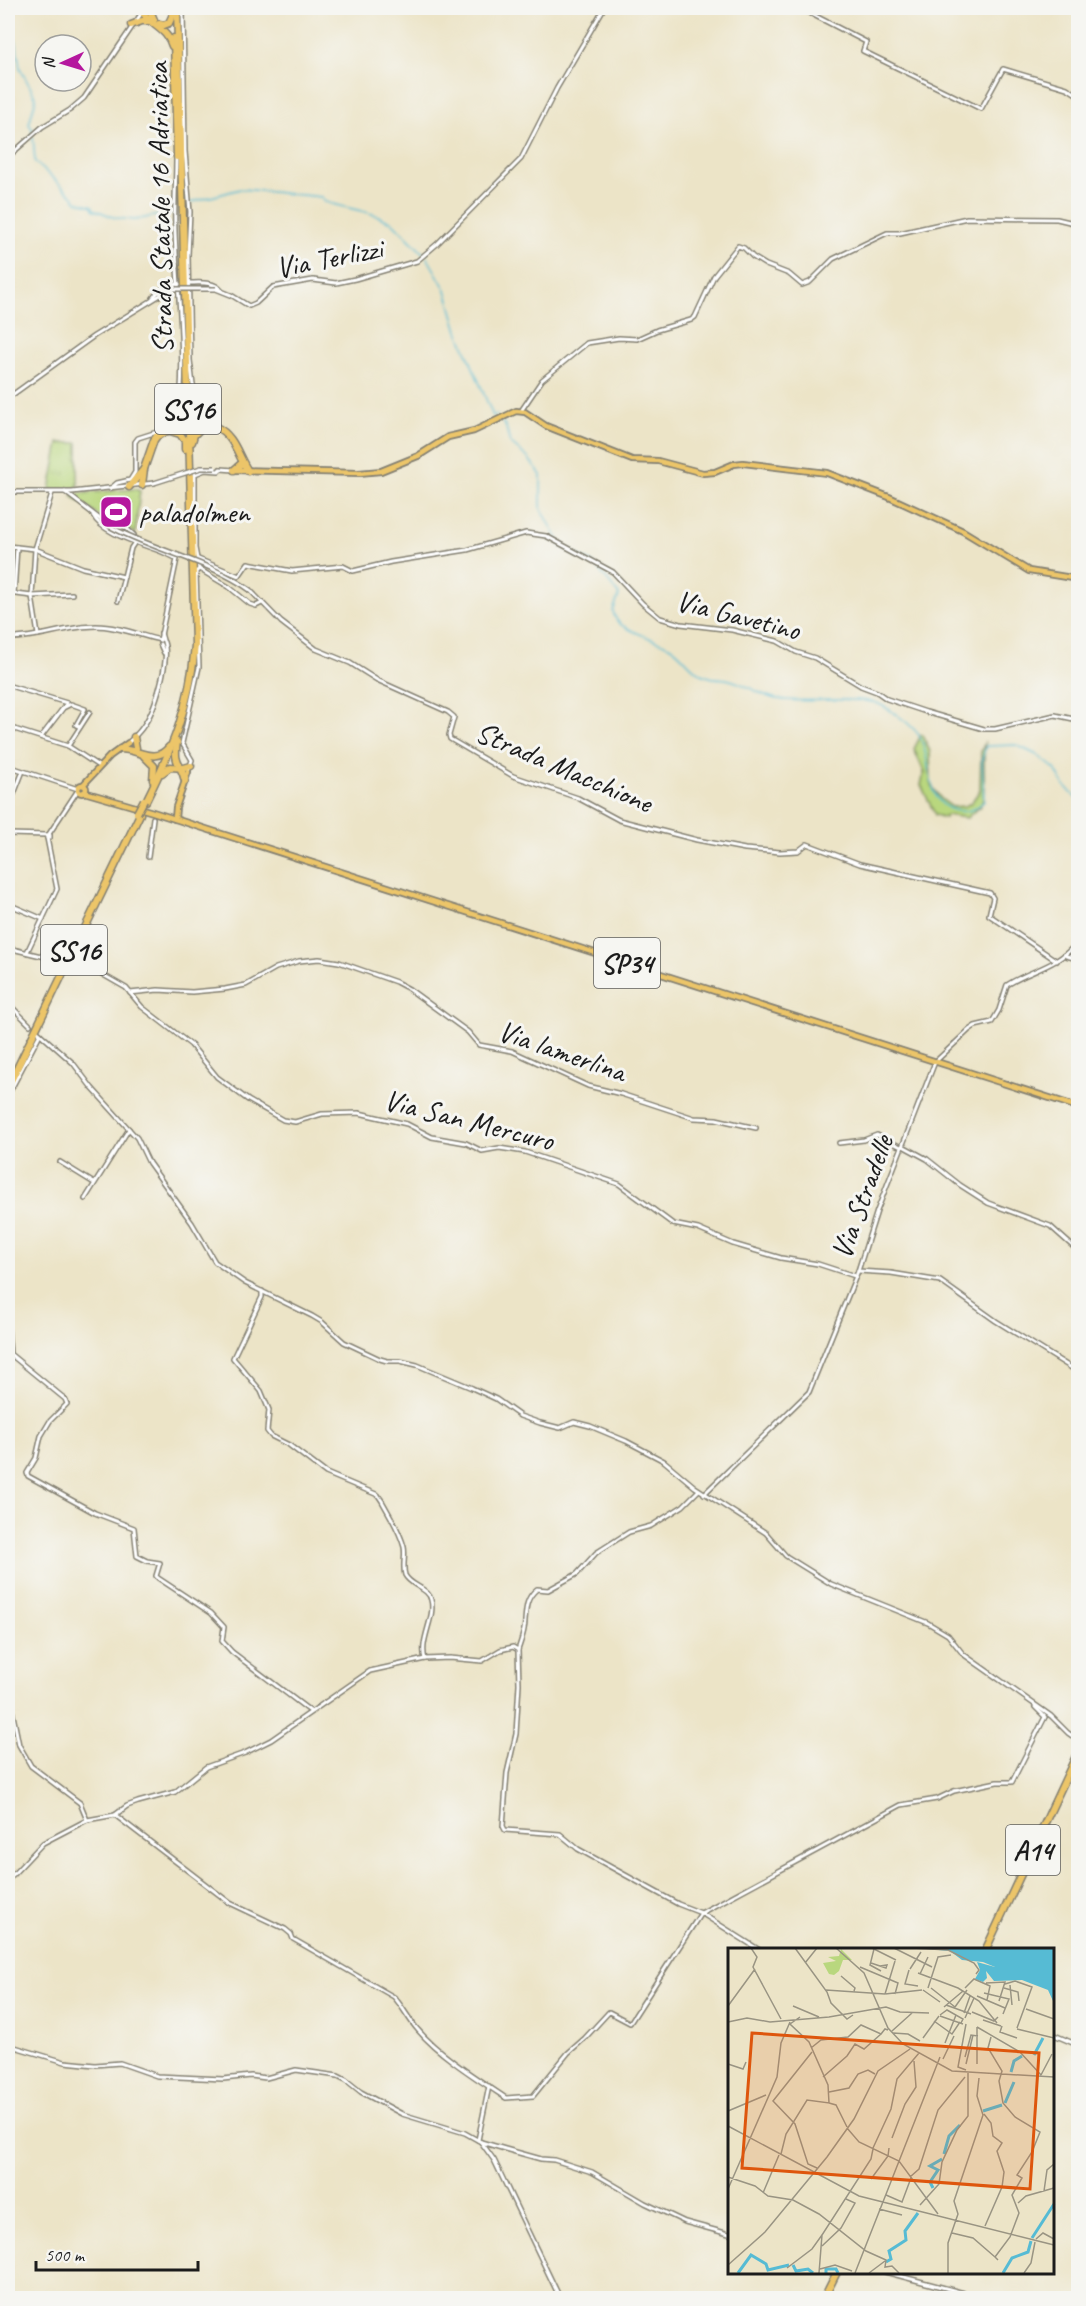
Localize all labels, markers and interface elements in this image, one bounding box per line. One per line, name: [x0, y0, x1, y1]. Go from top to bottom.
north arrow: [33, 33, 93, 93]
text: N: [38, 55, 59, 70]
street label: Strada Statale 16 Adriatica: [138, 60, 182, 354]
street label: Via Terlizzi: [273, 228, 389, 287]
road number: SS16: [155, 384, 221, 434]
place label: paladolmen: [139, 493, 251, 531]
sports icon: paladolmen: [98, 494, 134, 530]
street label: Via Gavetino: [672, 581, 805, 649]
street label: Strada Macchione: [470, 713, 660, 822]
road number: SS16: [41, 925, 107, 975]
road number: SP34: [594, 938, 660, 988]
street label: Via lamerlina: [493, 1011, 633, 1091]
street label: Via San Mercuro: [380, 1081, 559, 1160]
street label: Via Stradelle: [822, 1128, 903, 1264]
road number: A14: [1006, 1825, 1060, 1875]
inset map: [728, 1948, 1053, 2273]
scale bar: [36, 2234, 198, 2272]
text: 500 m: [45, 2244, 86, 2266]

